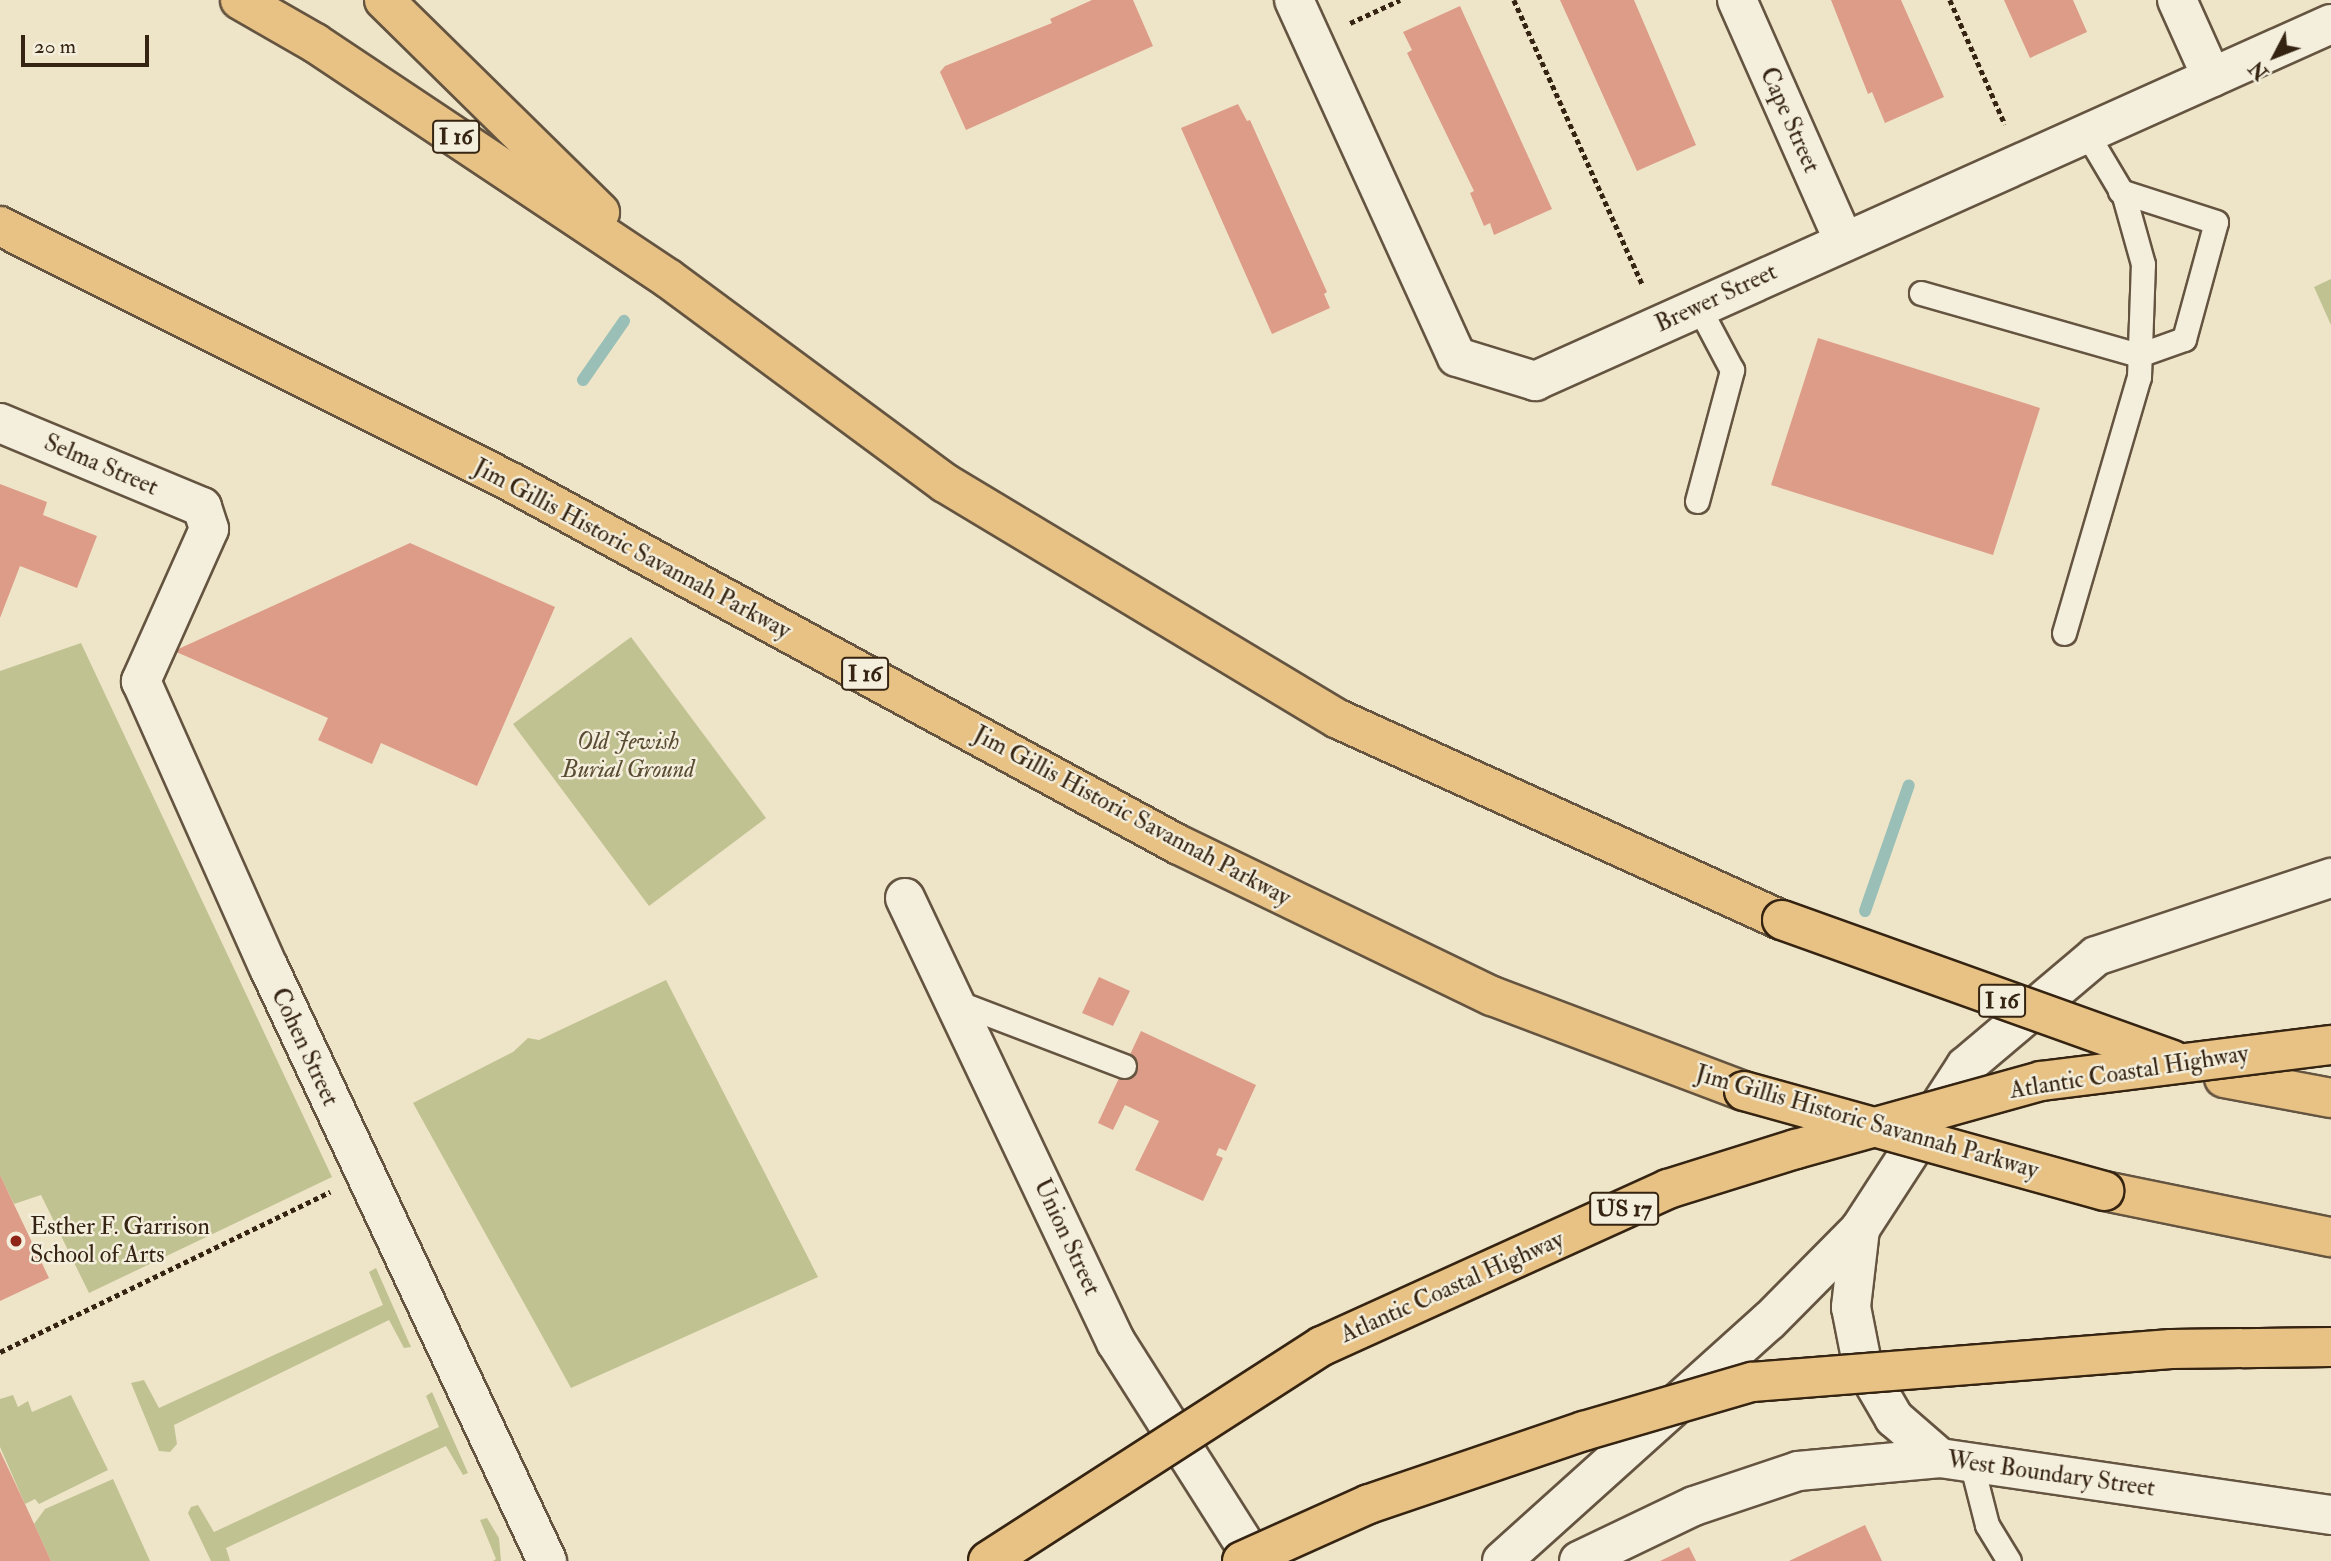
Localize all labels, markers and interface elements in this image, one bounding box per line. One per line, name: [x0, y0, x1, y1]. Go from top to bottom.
scale bar: [24, 21, 152, 65]
north arrow: [2240, 21, 2310, 91]
text: 20 m: [34, 33, 76, 60]
text: N: [2245, 56, 2274, 84]
street label: Cape Street: [1754, 63, 1826, 177]
road number: I 16: [432, 118, 480, 156]
street label: Brewer Street: [1651, 257, 1781, 339]
street label: Selma Street: [40, 428, 162, 502]
street label: Jim Gillis Historic Savannah Parkway: [468, 453, 796, 645]
road number: I 16: [840, 654, 890, 694]
street label: Jim Gillis Historic Savannah Parkway: [968, 720, 1296, 912]
park label: Old Jewish Burial Ground: [562, 728, 694, 784]
road number: I 16: [1978, 982, 2026, 1020]
street label: Cohen Street: [265, 983, 345, 1111]
street label: Atlantic Coastal Highway: [2008, 1039, 2250, 1105]
street label: Jim Gillis Historic Savannah Parkway: [1692, 1059, 2042, 1185]
street label: Union Street: [1028, 1174, 1106, 1300]
road number: US 17: [1589, 1190, 1659, 1228]
place label: Esther F. Garrison School of Arts: [30, 1213, 210, 1269]
street label: Atlantic Coastal Highway: [1336, 1225, 1568, 1349]
marker: Esther F. Garrison School of Arts: [8, 1233, 24, 1249]
street label: West Boundary Street: [1945, 1445, 2157, 1503]

